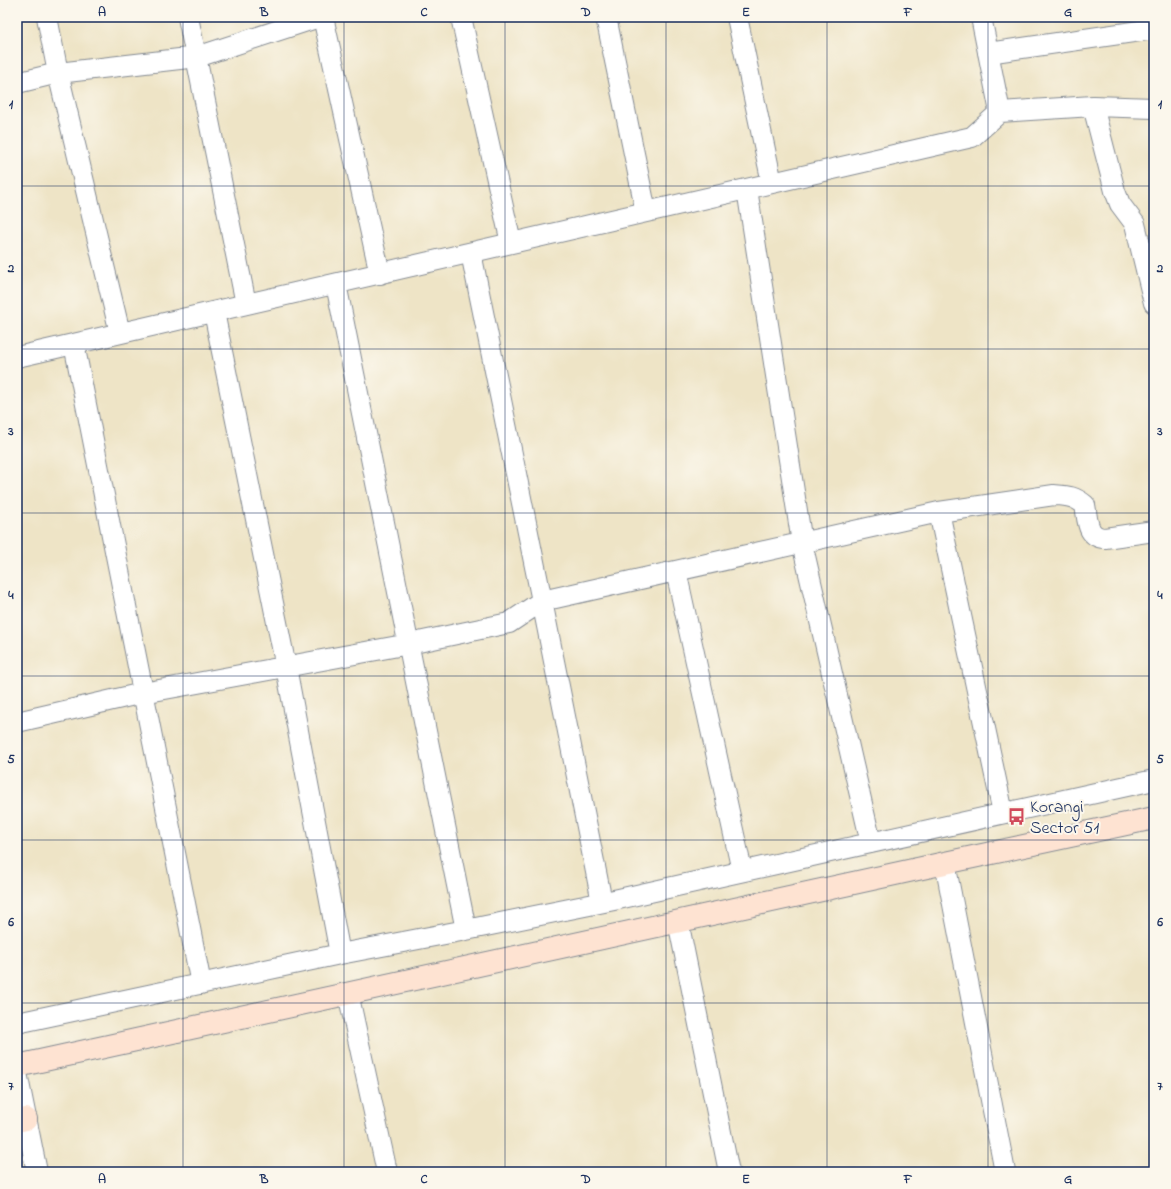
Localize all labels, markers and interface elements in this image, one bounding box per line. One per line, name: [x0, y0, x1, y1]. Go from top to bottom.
text: A: [98, 3, 106, 22]
text: B: [259, 3, 269, 22]
text: C: [420, 3, 428, 22]
text: D: [580, 3, 591, 22]
text: E: [742, 3, 750, 22]
text: F: [903, 3, 913, 22]
text: G: [1064, 3, 1072, 22]
text: 1: [9, 95, 14, 114]
text: 1: [1158, 95, 1163, 114]
text: 2: [7, 259, 15, 278]
text: 2: [1156, 259, 1164, 278]
text: 3: [7, 422, 14, 441]
text: 3: [1156, 422, 1163, 441]
text: 4: [7, 586, 14, 605]
text: 4: [1156, 586, 1163, 605]
text: 5: [7, 750, 15, 769]
text: 5: [1156, 750, 1164, 769]
place label: Korangi Sector 51: [1030, 795, 1099, 842]
bus stop icon: Korangi Sector 51: [1007, 806, 1027, 826]
text: 6: [7, 913, 14, 932]
text: 6: [1156, 913, 1163, 932]
text: 7: [8, 1077, 14, 1096]
text: 7: [1157, 1077, 1163, 1096]
text: A: [98, 1170, 106, 1189]
text: B: [259, 1170, 269, 1189]
text: C: [420, 1170, 428, 1189]
text: D: [580, 1170, 591, 1189]
text: E: [742, 1170, 750, 1189]
text: F: [903, 1170, 913, 1189]
text: G: [1064, 1170, 1072, 1189]

